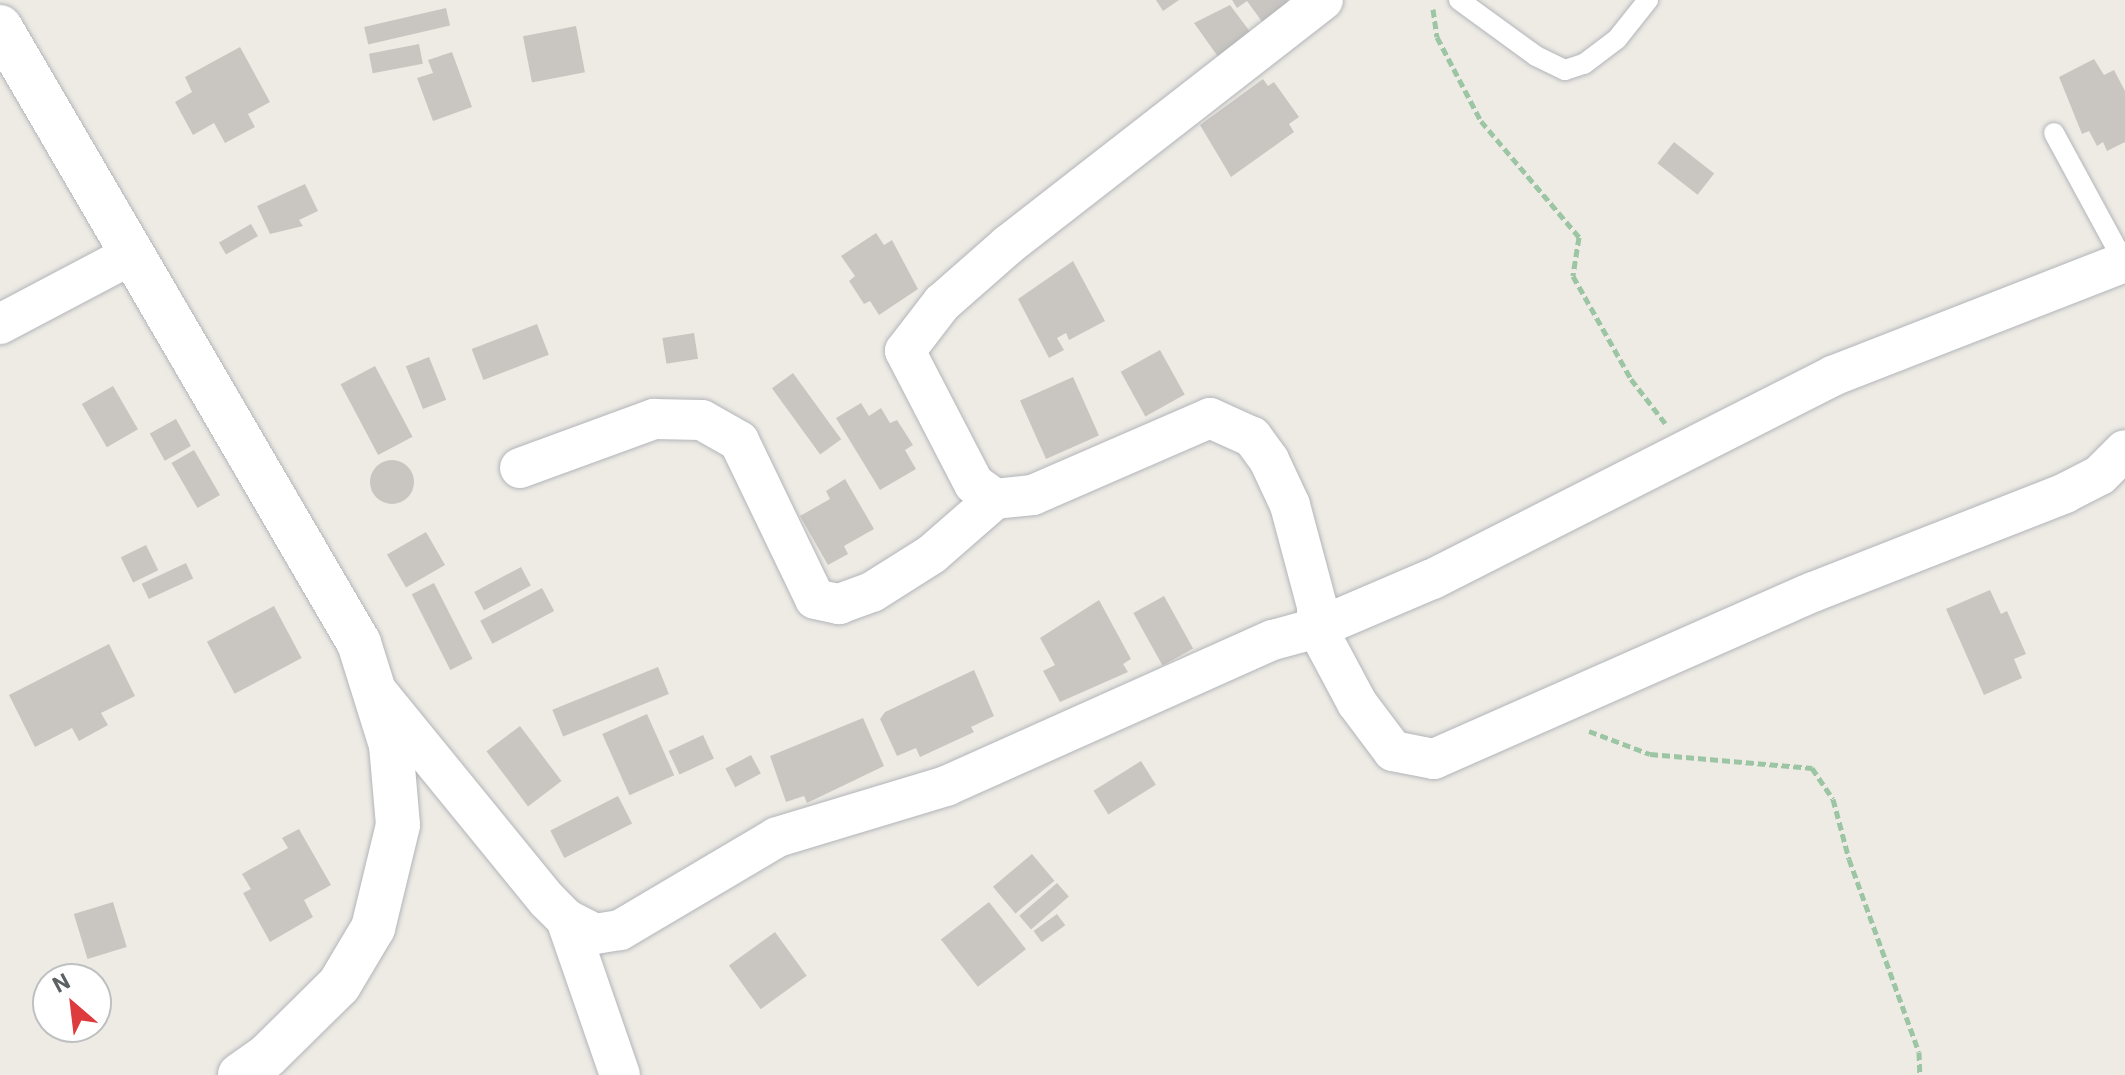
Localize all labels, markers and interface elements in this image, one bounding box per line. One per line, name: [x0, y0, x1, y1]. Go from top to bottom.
north arrow: [32, 963, 112, 1043]
text: N: [49, 968, 74, 998]

